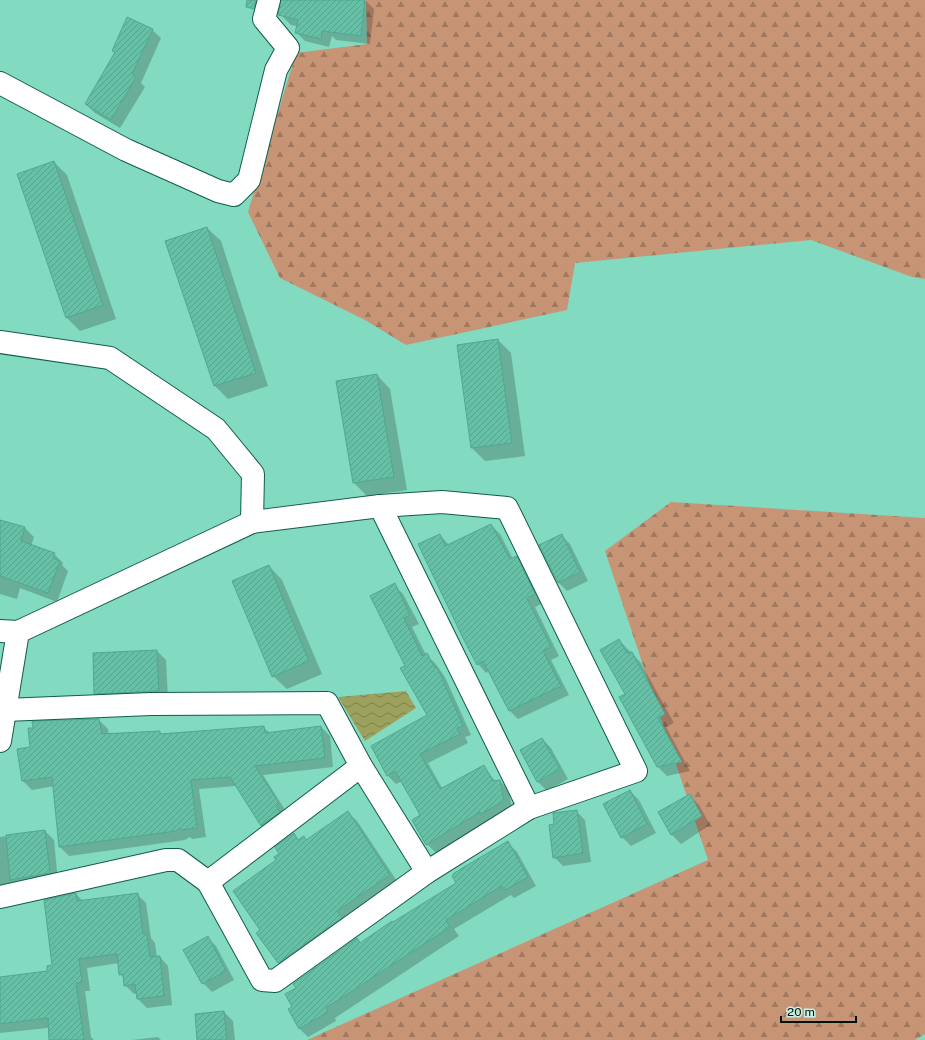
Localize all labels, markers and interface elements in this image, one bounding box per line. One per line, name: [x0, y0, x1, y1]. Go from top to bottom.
scale bar: [781, 998, 856, 1024]
text: 20 m: [787, 1005, 815, 1019]

